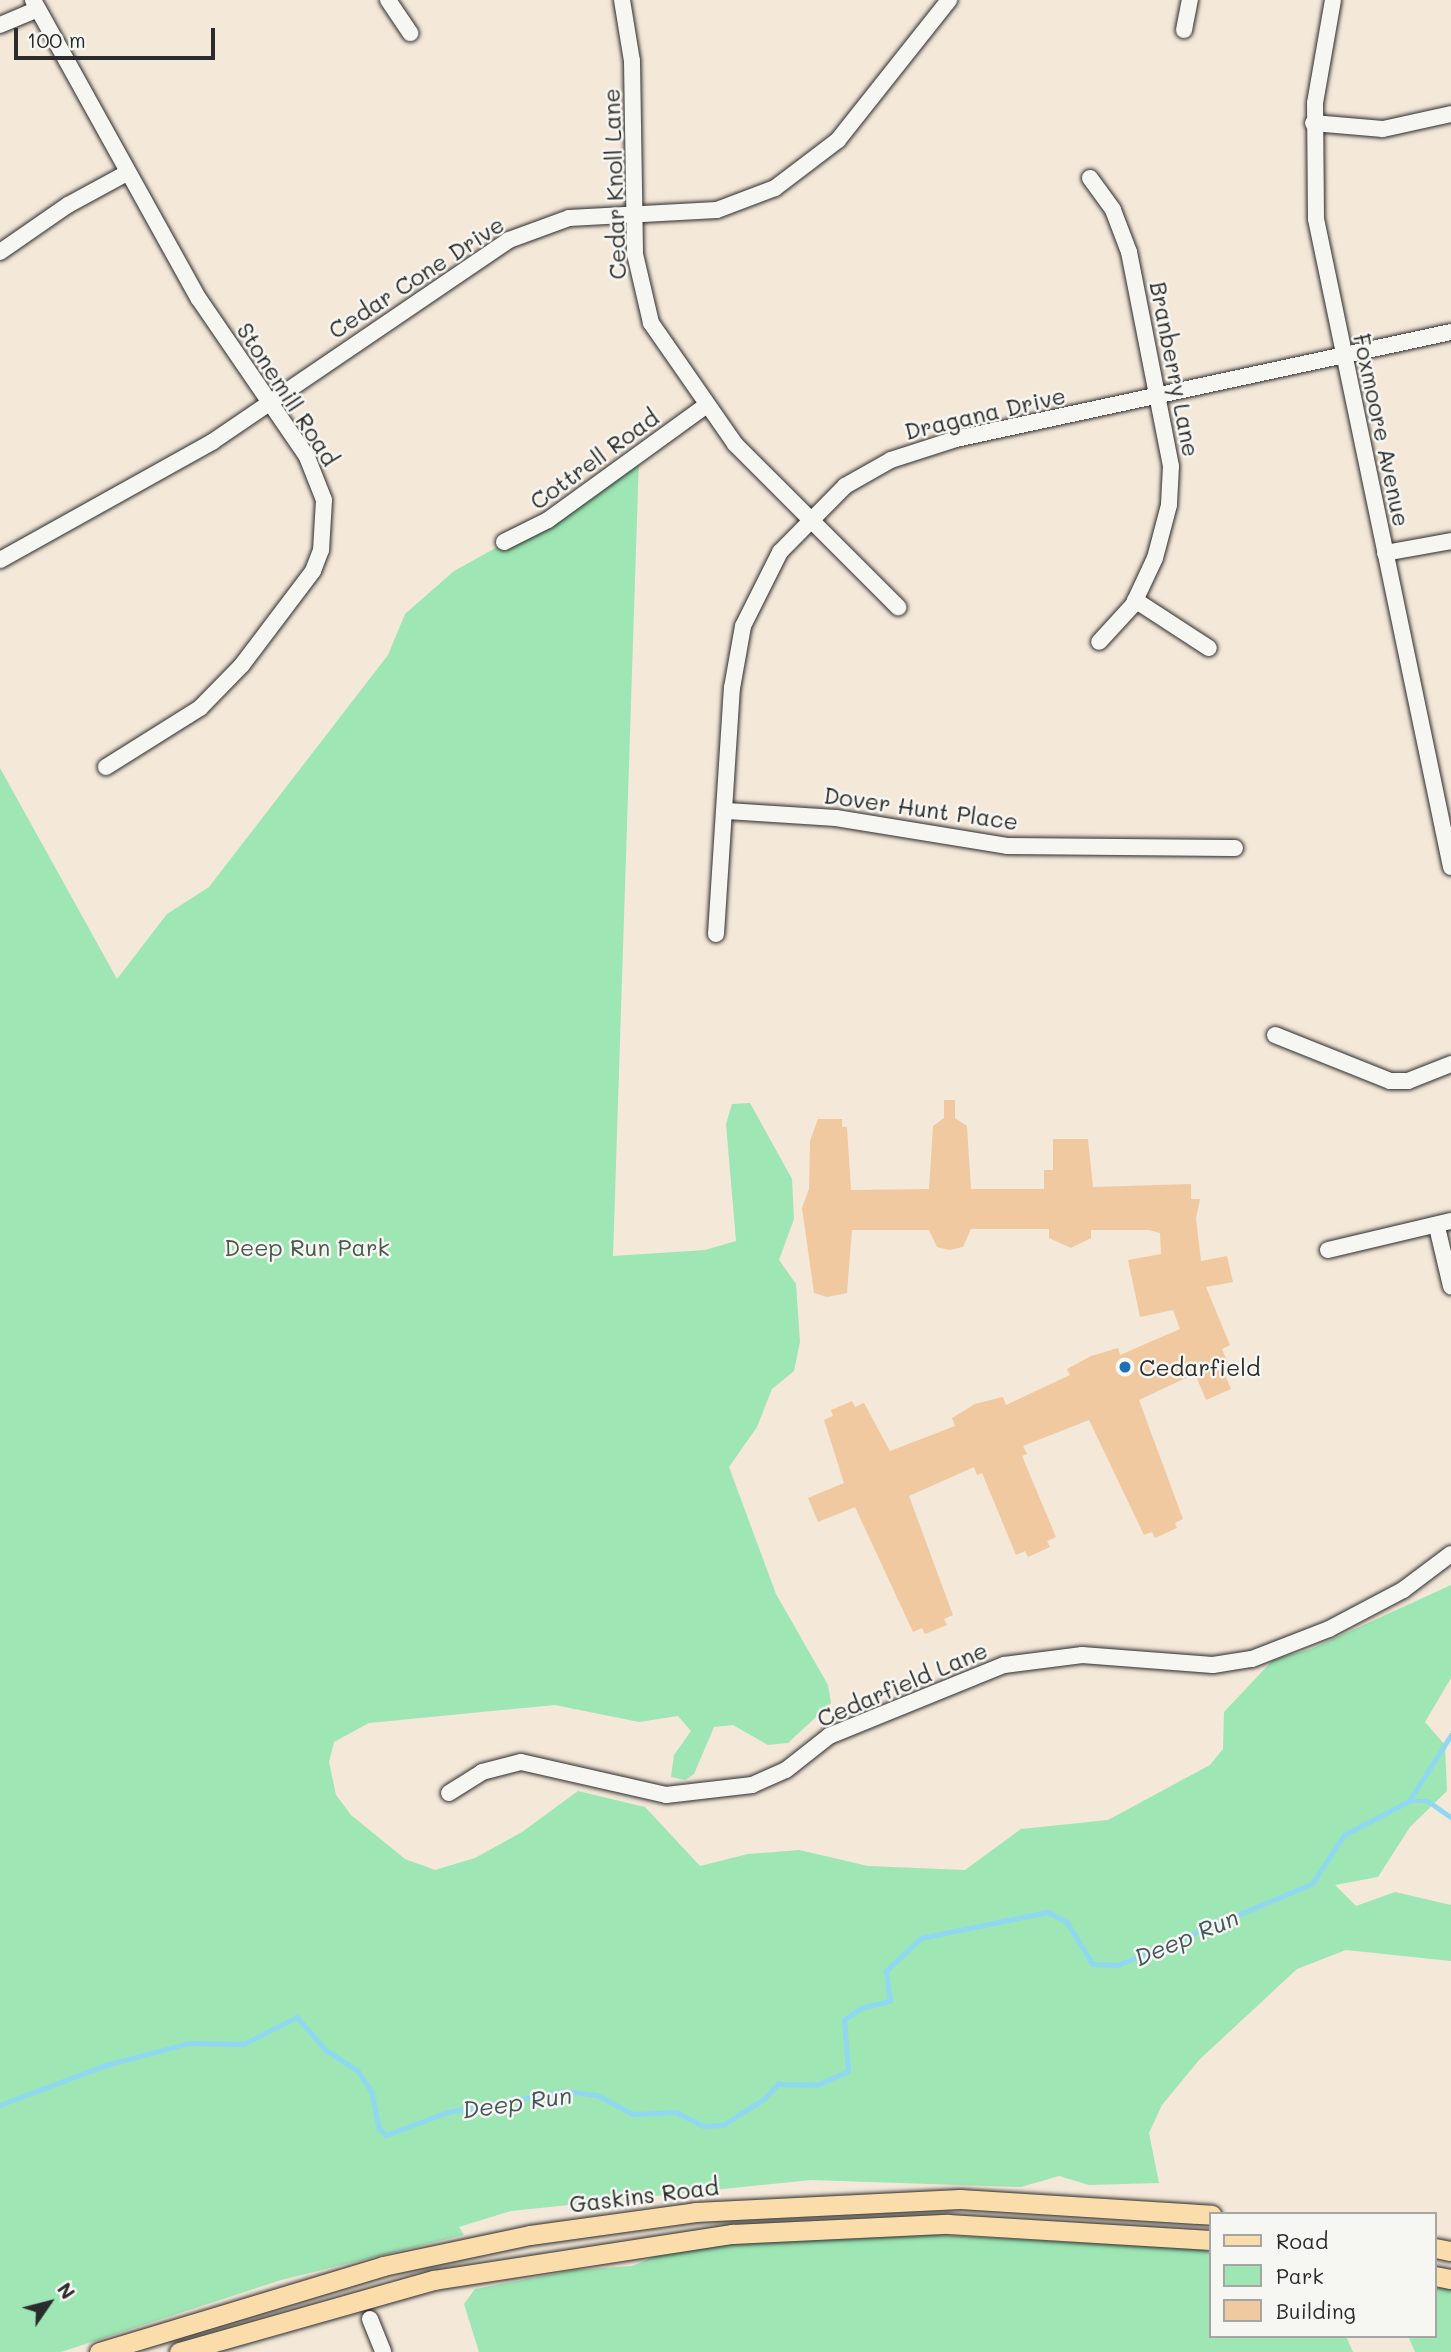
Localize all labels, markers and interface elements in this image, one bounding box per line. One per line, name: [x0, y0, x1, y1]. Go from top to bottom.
scale bar: [18, 14, 219, 58]
text: 100 m: [27, 26, 86, 53]
street label: Cedar Knoll Lane: [597, 88, 631, 280]
street label: Cedar Cone Drive: [323, 210, 509, 344]
street label: Branberry Lane: [1145, 279, 1205, 459]
street label: Stonemill Road: [231, 317, 345, 471]
street label: Foxmoore Avenue: [1348, 331, 1416, 529]
street label: Dragana Drive: [902, 381, 1068, 445]
street label: Cottrell Road: [524, 403, 664, 515]
street label: Dover Hunt Place: [822, 781, 1020, 835]
park label: Deep Run Park: [224, 1233, 390, 1261]
place label: Cedarfield: [1139, 1353, 1261, 1381]
marker: Cedarfield: [1117, 1359, 1133, 1375]
street label: Cedarfield Lane: [813, 1636, 991, 1732]
water label: Deep Run: [1130, 1902, 1242, 1972]
water label: Deep Run: [460, 2080, 574, 2124]
street label: Gaskins Road: [568, 2172, 720, 2218]
legend: [1210, 2212, 1437, 2338]
text: Road: [1276, 2227, 1328, 2254]
text: Park: [1276, 2262, 1324, 2289]
north arrow: [14, 2268, 84, 2338]
text: N: [52, 2278, 81, 2304]
text: Building: [1276, 2297, 1356, 2324]

